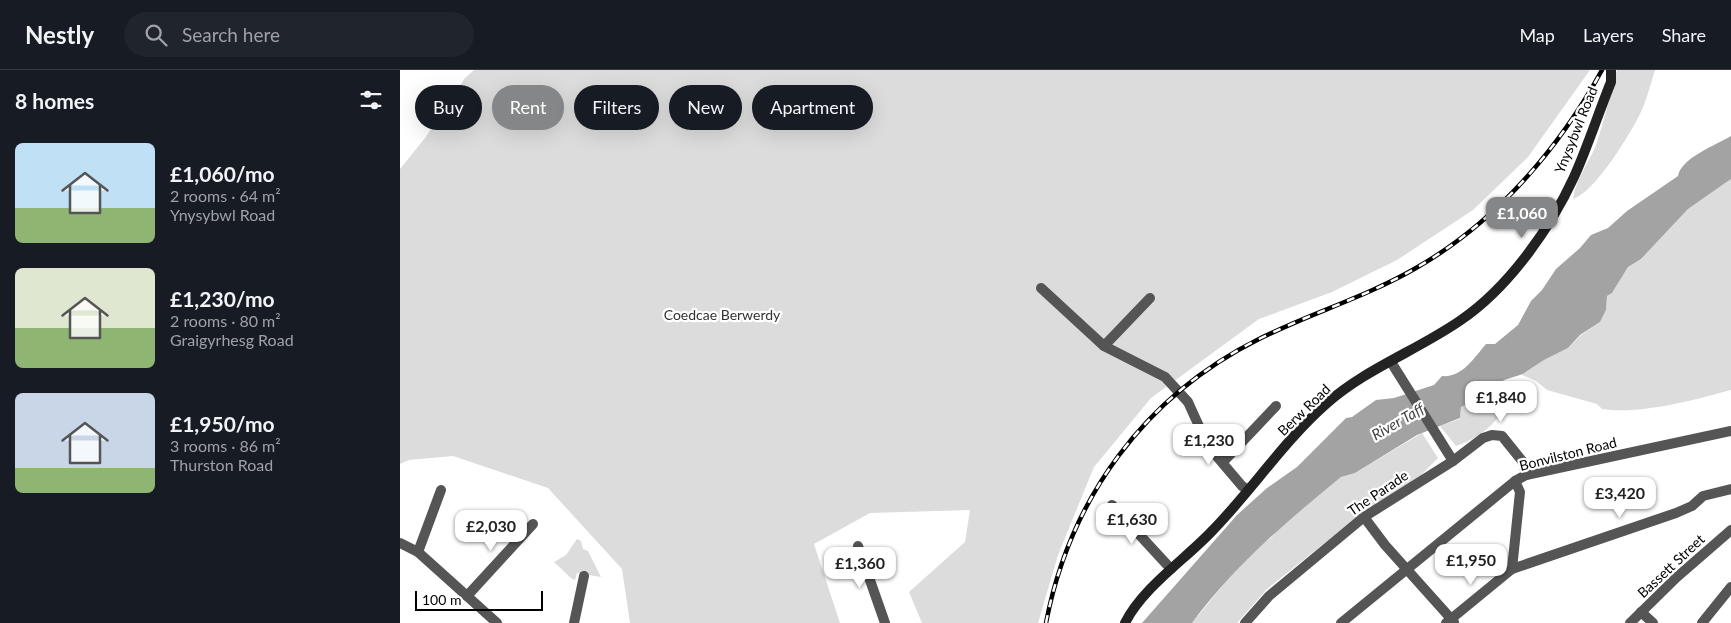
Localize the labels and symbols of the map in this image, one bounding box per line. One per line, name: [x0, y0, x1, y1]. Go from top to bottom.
street label: Ynysybwl Road: [1550, 84, 1601, 176]
pin: £1,060: [1481, 196, 1563, 239]
park label: Coedcae Berwerdy: [664, 306, 781, 323]
street label: Berw Road: [1274, 380, 1334, 439]
pin: £1,840: [1460, 380, 1542, 423]
water label: River Taff: [1368, 399, 1428, 443]
pin: £1,230: [1168, 424, 1250, 466]
street label: Bonvilston Road: [1517, 433, 1618, 474]
street label: The Parade: [1344, 466, 1411, 519]
pin: £3,420: [1579, 476, 1661, 519]
pin: £1,630: [1091, 502, 1173, 545]
pin: £2,030: [450, 510, 532, 552]
street label: Bassett Street: [1634, 530, 1708, 601]
pin: £1,950: [1430, 544, 1512, 586]
pin: £1,360: [819, 546, 901, 589]
scale bar: [415, 588, 542, 611]

